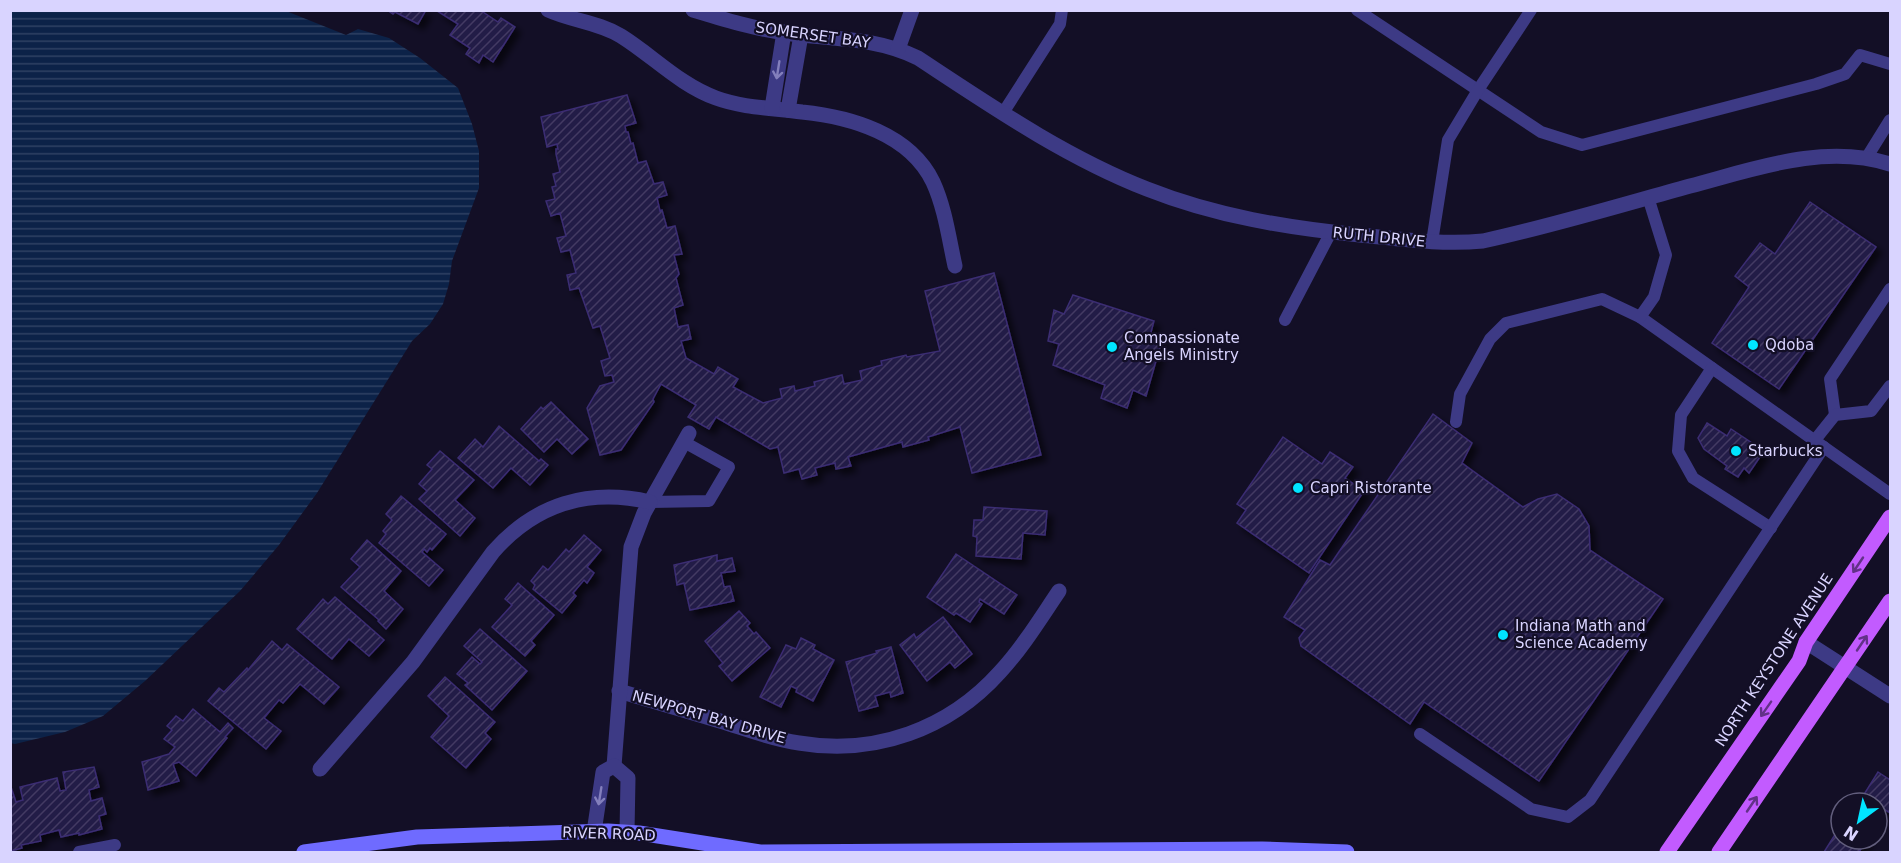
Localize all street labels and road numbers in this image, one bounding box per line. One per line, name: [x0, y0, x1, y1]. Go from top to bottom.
street label: SOMERSET BAY: [754, 18, 872, 52]
street label: RUTH DRIVE: [1332, 223, 1426, 251]
street label: NORTH KEYSTONE AVENUE: [1711, 570, 1837, 750]
street label: NEWPORT BAY DRIVE: [630, 686, 788, 748]
street label: RIVER ROAD: [562, 823, 656, 845]

